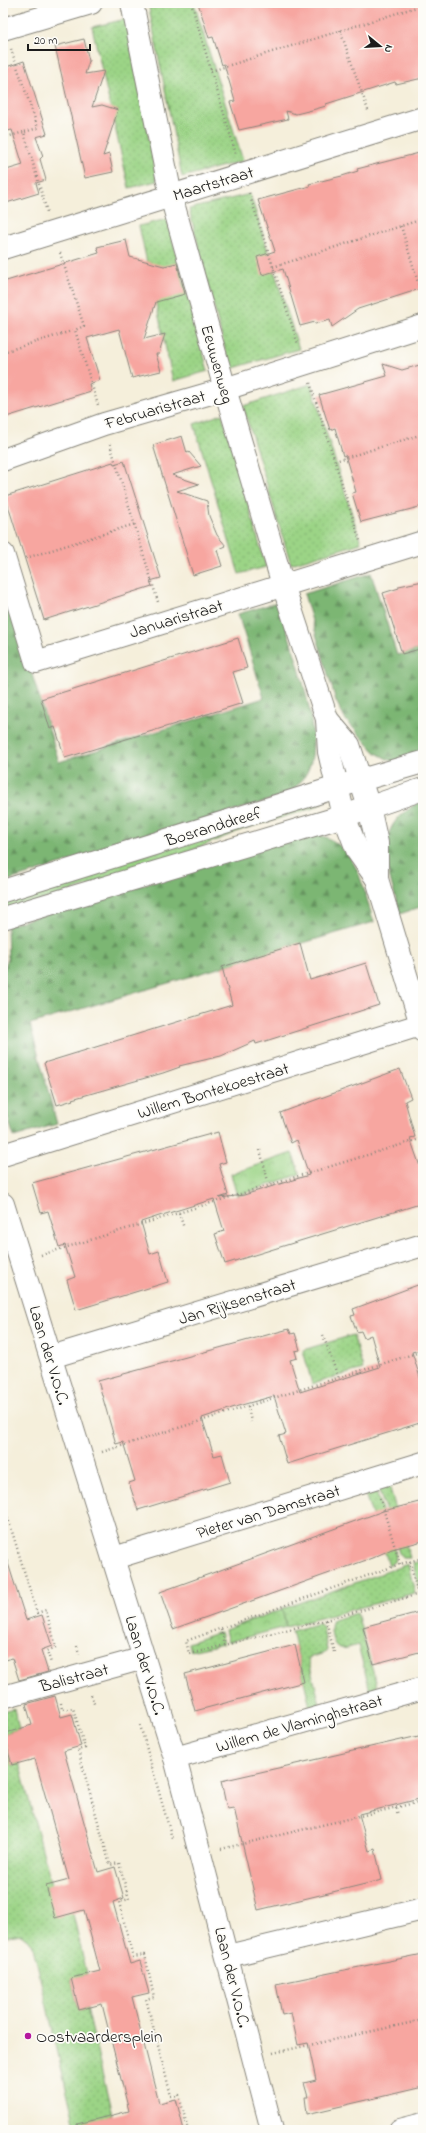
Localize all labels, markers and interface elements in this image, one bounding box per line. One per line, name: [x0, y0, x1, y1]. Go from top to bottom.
scale bar: [28, 26, 90, 52]
north arrow: [360, 26, 400, 66]
text: 20 m: [34, 32, 57, 50]
text: N: [380, 43, 397, 55]
street label: Maartstraat: [170, 160, 257, 209]
street label: Eeuwenweg: [191, 322, 240, 407]
street label: Februaristraat: [101, 384, 209, 437]
street label: Januaristraat: [127, 593, 227, 646]
street label: Bosranddreef: [161, 801, 265, 854]
street label: Willem Bontekoestraat: [134, 1056, 293, 1126]
street label: Jan Rijksenstraat: [176, 1273, 300, 1332]
street label: Laan der V.O.C.: [22, 1303, 76, 1409]
street label: Pieter van Damstraat: [193, 1479, 344, 1546]
street label: Laan der V.O.C.: [118, 1613, 172, 1719]
street label: Balistraat: [36, 1657, 112, 1700]
street label: Willem de Vlaminghstraat: [213, 1689, 387, 1762]
street label: Laan der V.O.C.: [207, 1924, 256, 2031]
place label: Oostvaardersplein: [36, 2025, 162, 2050]
marker: Oostvaardersplein: [23, 2031, 33, 2041]

